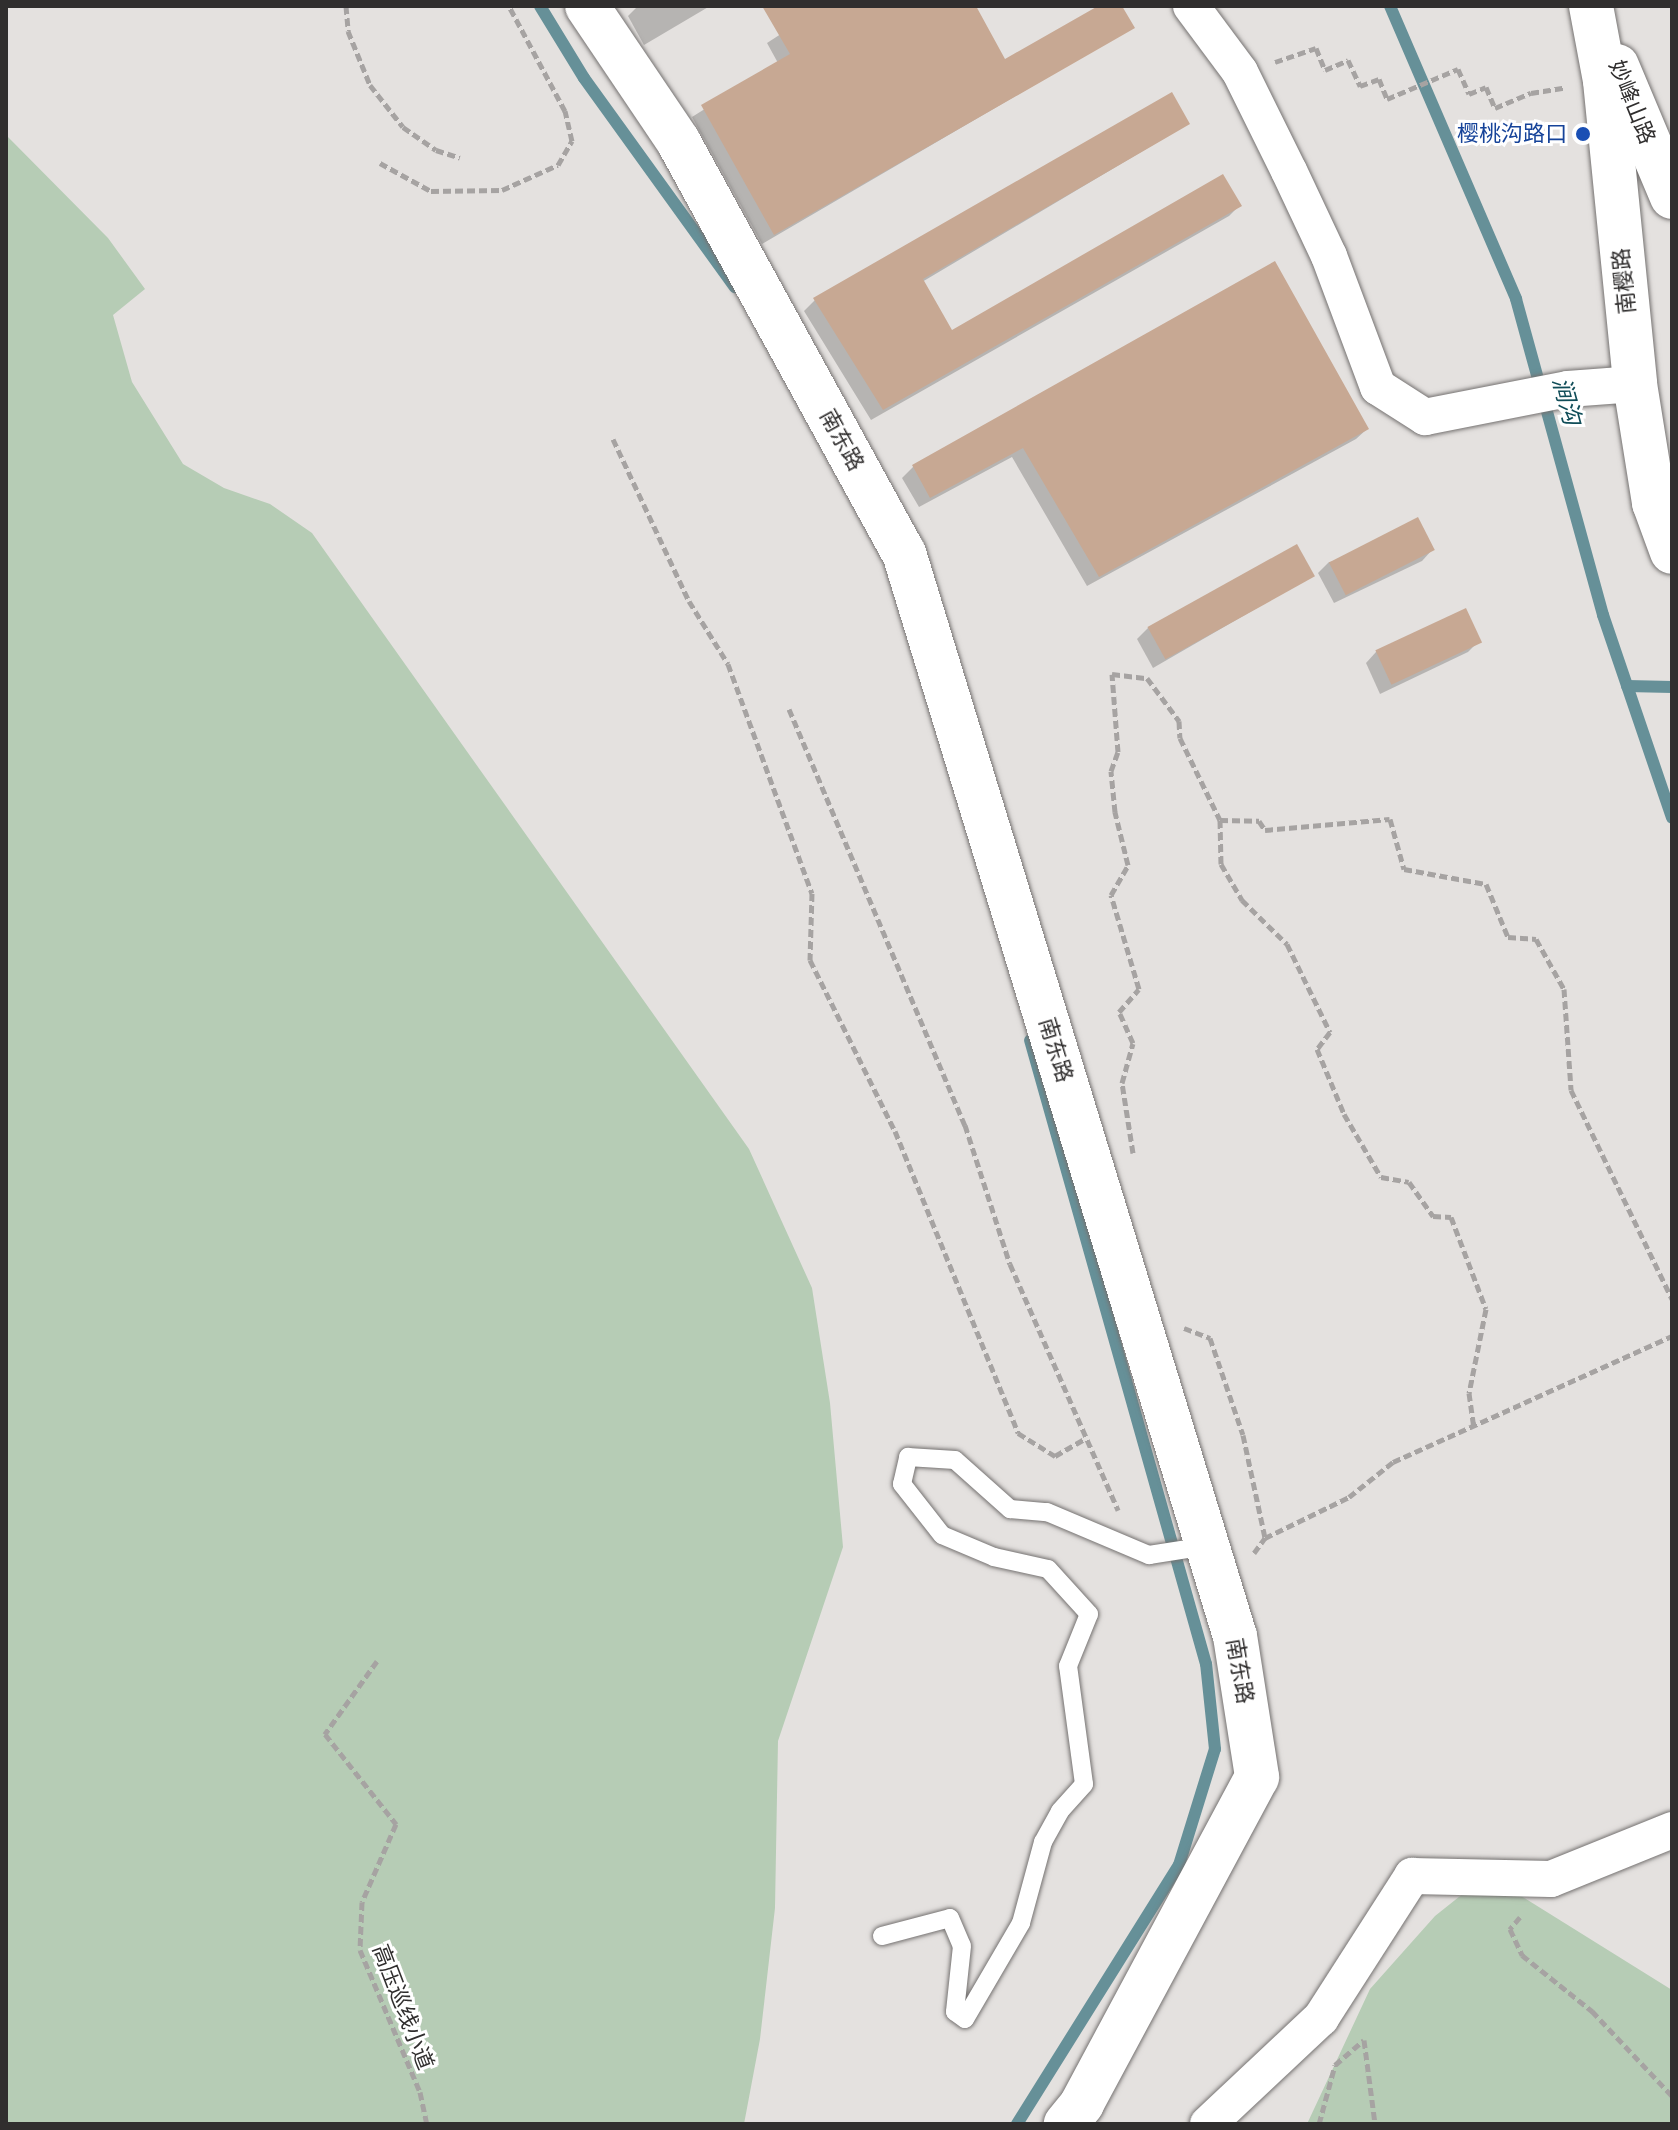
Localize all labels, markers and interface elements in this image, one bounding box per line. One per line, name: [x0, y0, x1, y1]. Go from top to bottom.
street label: 妙峰山路: [1603, 56, 1661, 148]
place label: 樱桃沟路口: [1457, 121, 1567, 147]
marker: 樱桃沟路口: [1574, 125, 1592, 143]
street label: 南樱路: [1607, 247, 1641, 315]
water label: 涧沟: [1547, 374, 1587, 428]
street label: 南东路: [814, 405, 870, 475]
street label: 南东路: [1034, 1015, 1078, 1085]
street label: 南东路: [1221, 1636, 1259, 1706]
street label: 高压巡线小道: [367, 1941, 439, 2073]

